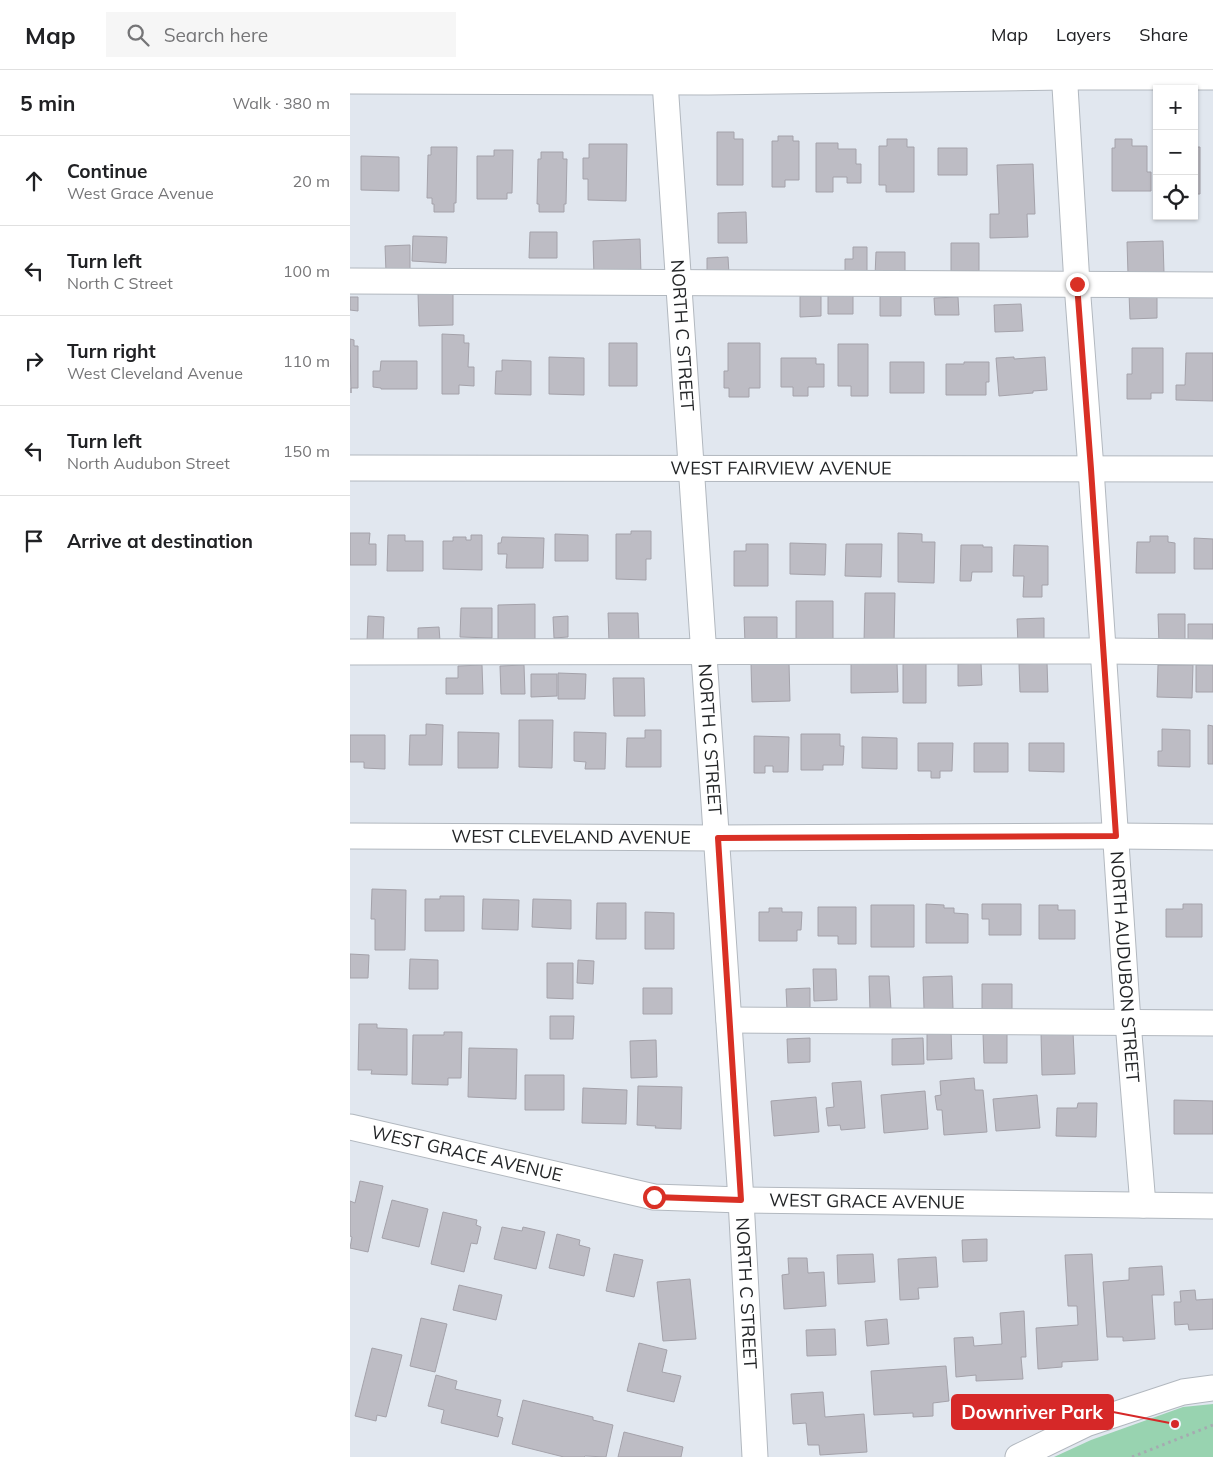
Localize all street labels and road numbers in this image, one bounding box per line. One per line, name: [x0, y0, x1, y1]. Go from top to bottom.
street label: NORTH C STREET: [666, 259, 699, 412]
street label: WEST FAIRVIEW AVENUE: [670, 456, 892, 480]
street label: NORTH C STREET: [694, 663, 727, 816]
street label: WEST CLEVELAND AVENUE: [451, 825, 691, 849]
street label: NORTH AUDUBON STREET: [1106, 850, 1145, 1084]
street label: WEST GRACE AVENUE: [369, 1120, 565, 1187]
street label: WEST GRACE AVENUE: [769, 1188, 965, 1214]
street label: NORTH C STREET: [731, 1217, 762, 1370]

